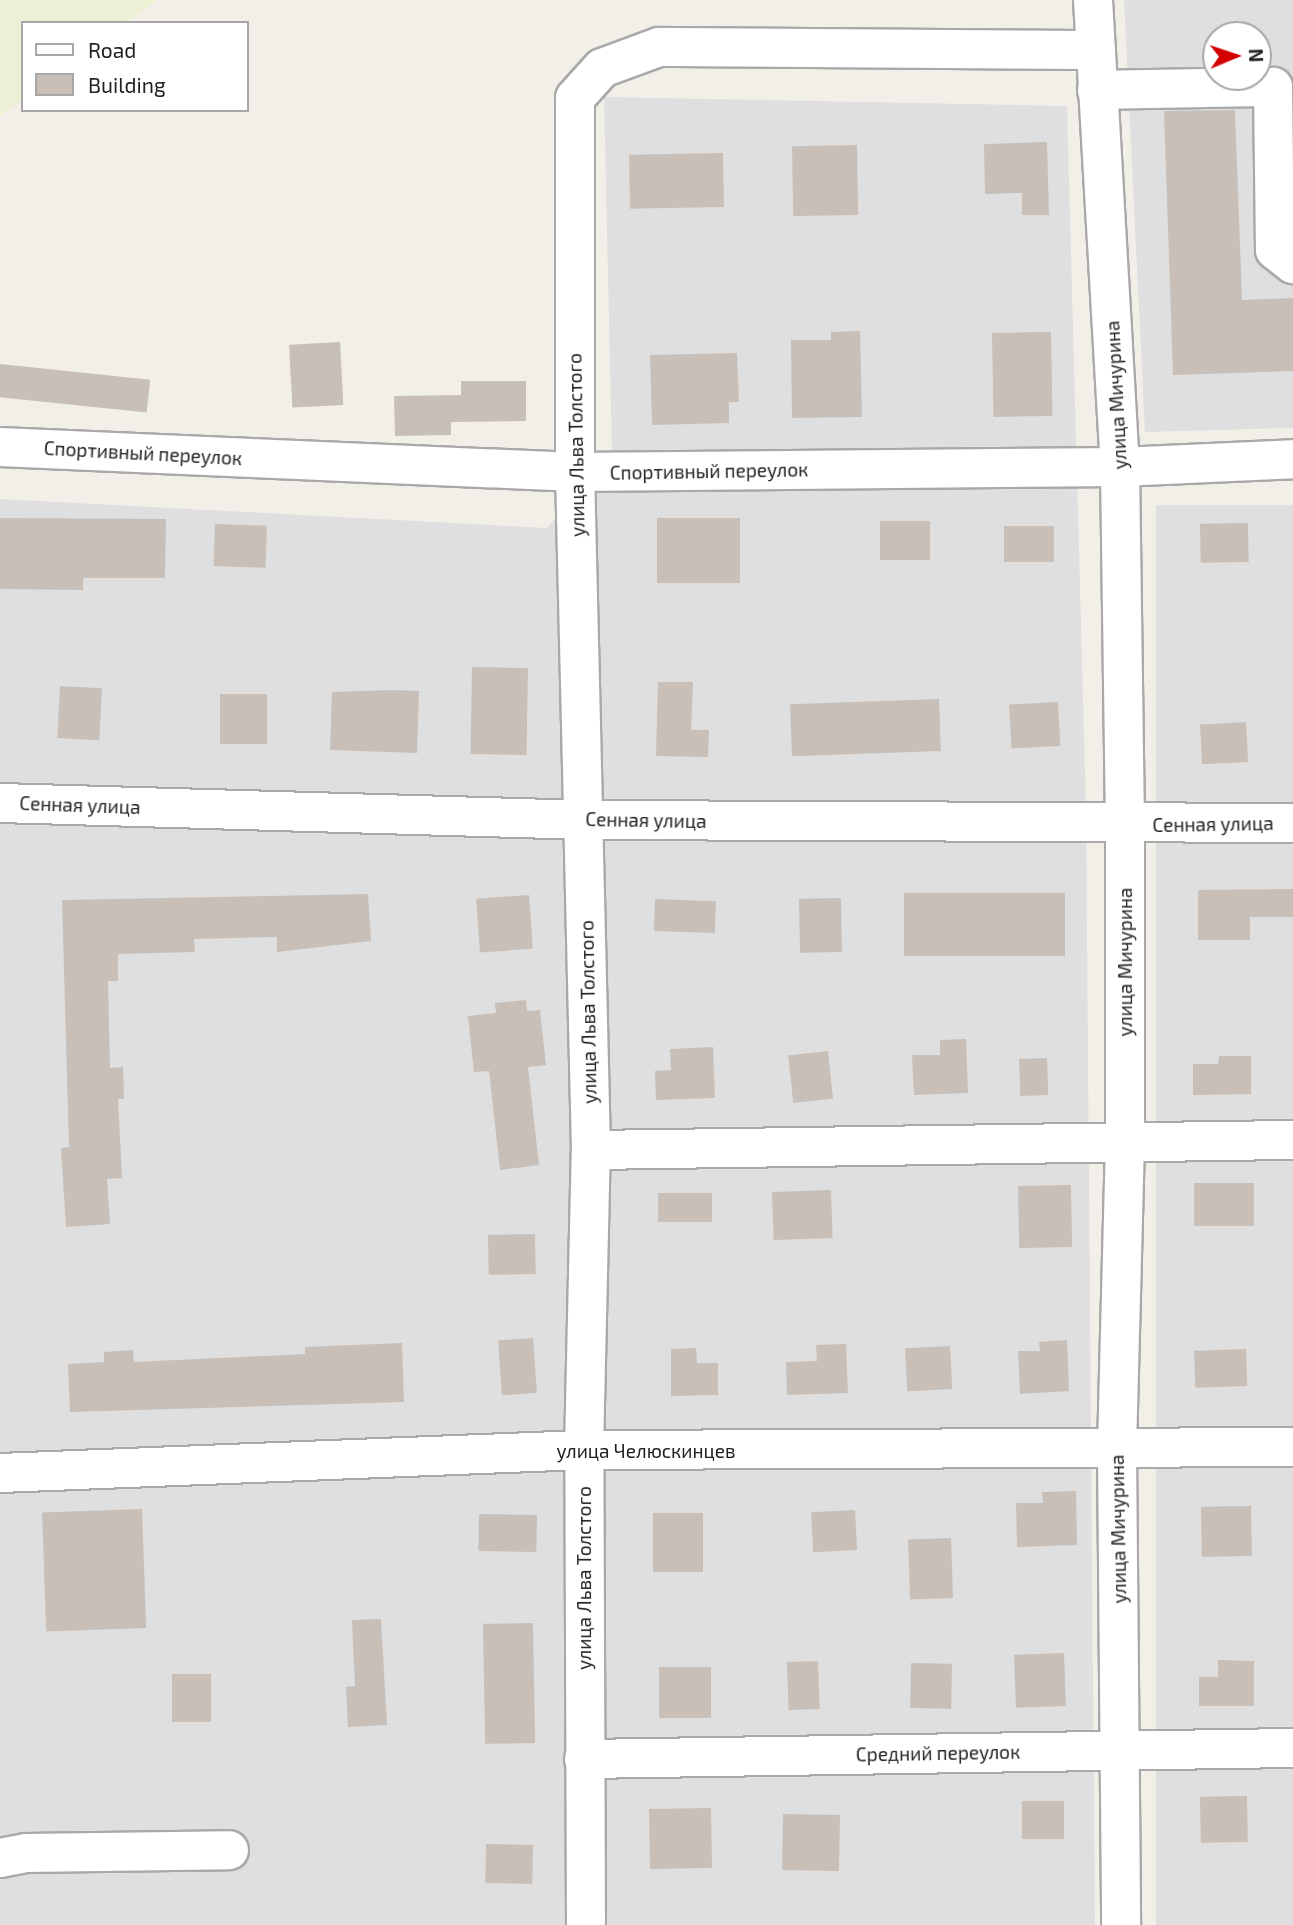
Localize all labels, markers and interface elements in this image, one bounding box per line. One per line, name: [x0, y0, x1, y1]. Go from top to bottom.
legend: [21, 21, 248, 112]
north arrow: [1202, 21, 1272, 91]
text: Road: [88, 37, 136, 62]
text: N: [1245, 48, 1268, 63]
text: Building: [88, 72, 166, 97]
street label: улица Мичурина: [1101, 320, 1131, 470]
street label: улица Льва Толстого: [563, 353, 589, 537]
street label: Спортивный переулок: [43, 436, 243, 470]
street label: Спортивный переулок: [610, 458, 808, 484]
street label: Сенная улица: [19, 791, 141, 819]
street label: Сенная улица: [585, 808, 707, 832]
street label: Сенная улица: [1152, 812, 1274, 836]
street label: улица Мичурина: [1114, 887, 1136, 1037]
street label: улица Льва Толстого: [575, 920, 601, 1104]
street label: улица Челюскинцев: [557, 1440, 735, 1462]
street label: улица Мичурина: [1105, 1454, 1131, 1604]
street label: улица Льва Толстого: [573, 1486, 595, 1670]
street label: Средний переулок: [856, 1740, 1020, 1766]

